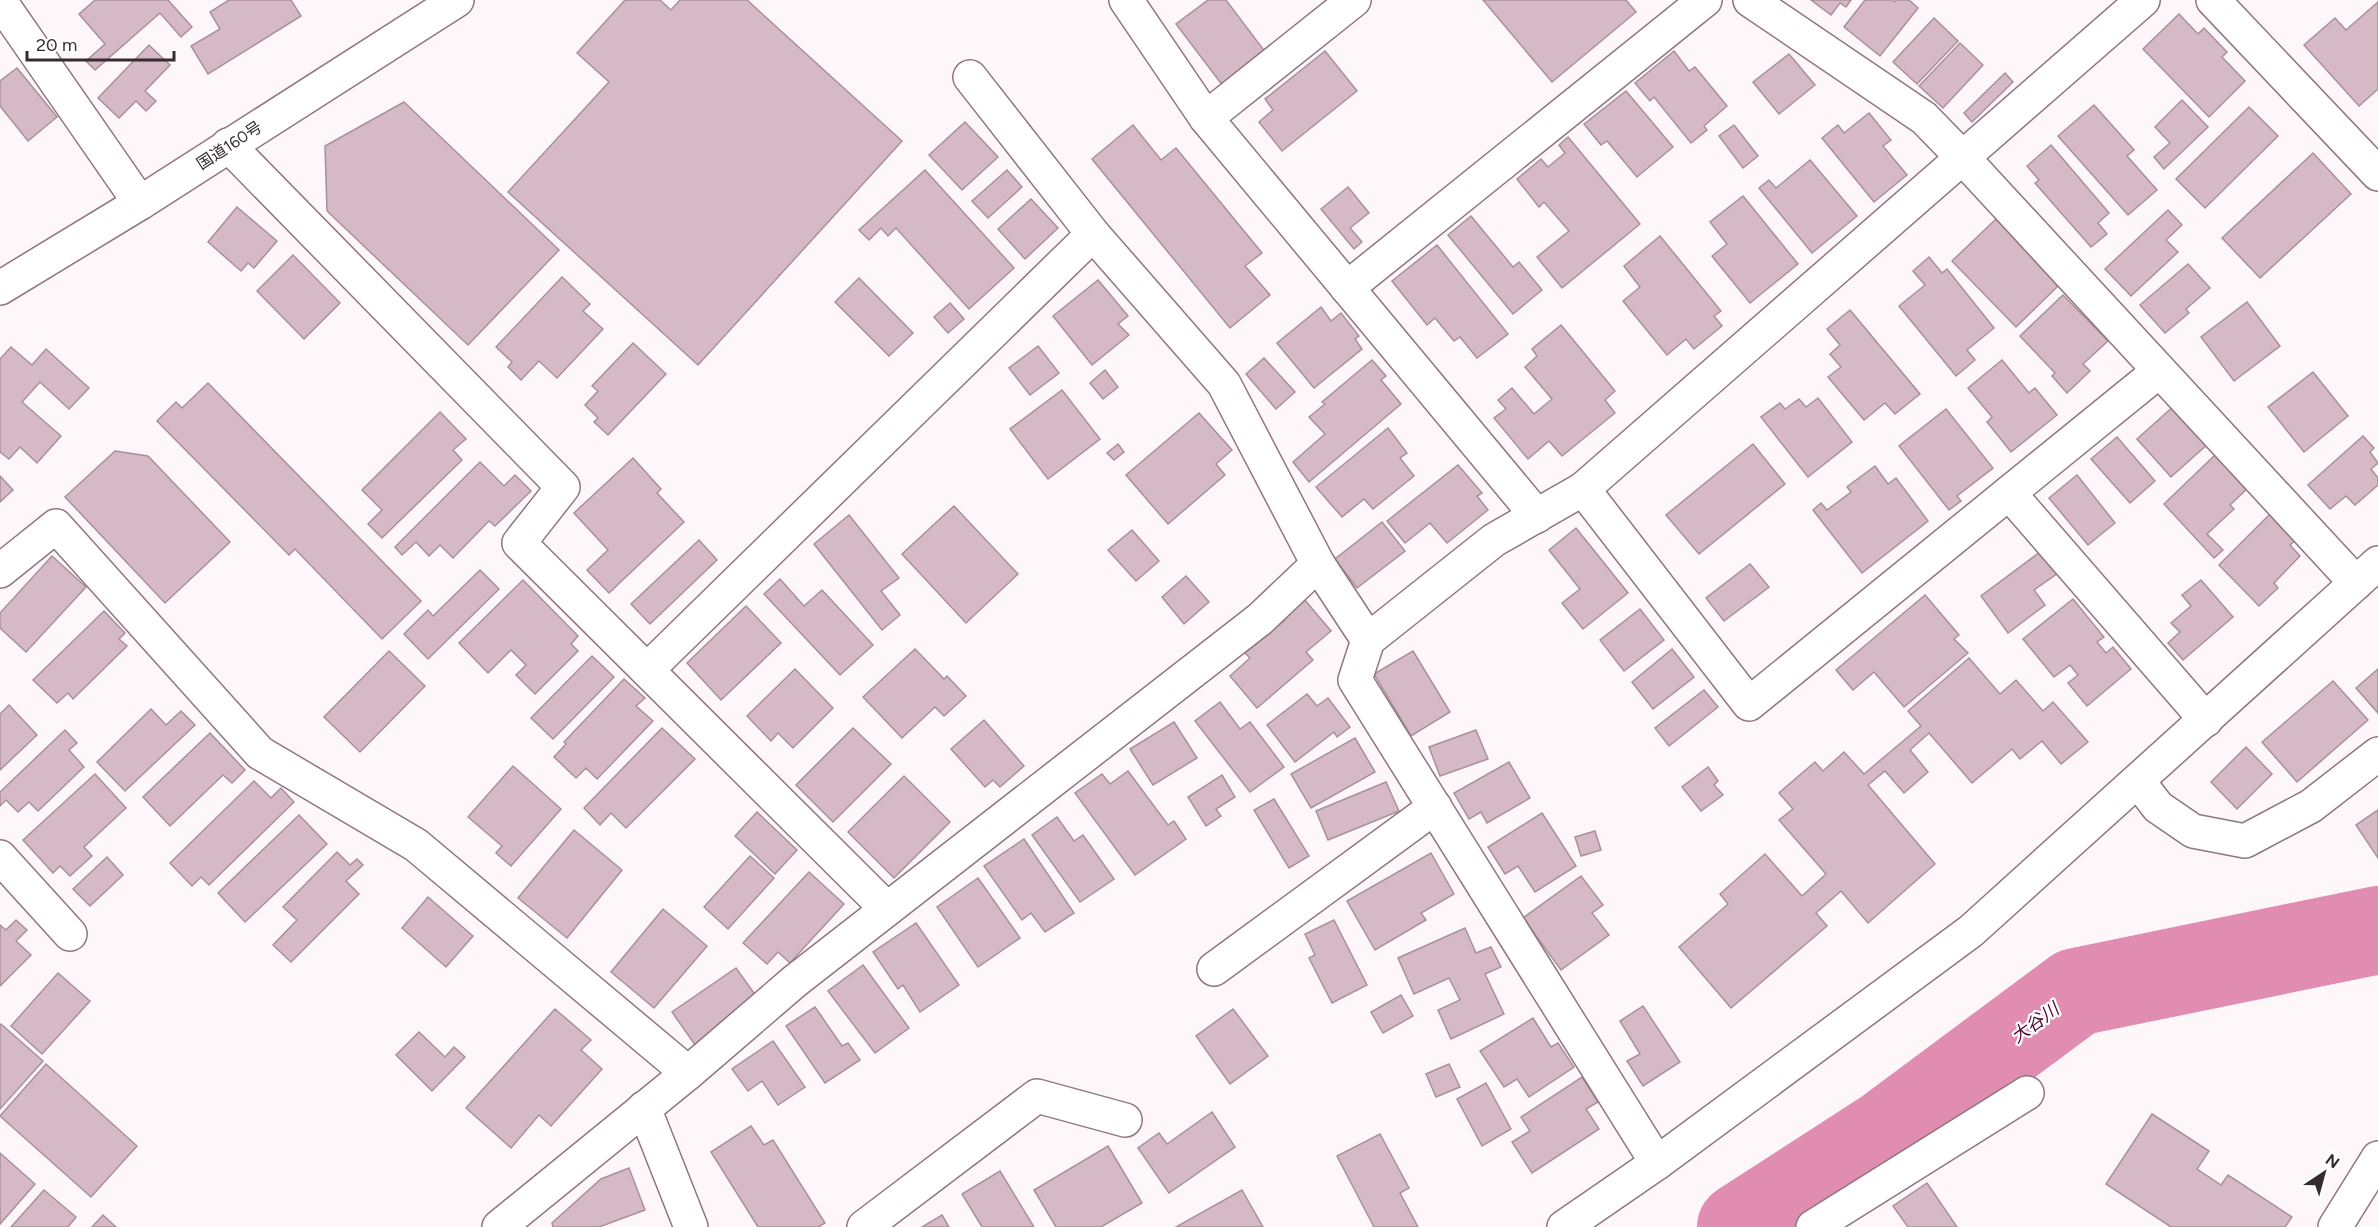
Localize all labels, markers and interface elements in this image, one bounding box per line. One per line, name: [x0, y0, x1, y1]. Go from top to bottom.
scale bar: [27, 24, 174, 62]
text: 20 m: [36, 34, 77, 56]
street label: 国道160号: [193, 117, 265, 174]
water label: 大谷川: [2007, 997, 2065, 1048]
north arrow: [2294, 1143, 2354, 1203]
text: N: [2322, 1150, 2343, 1173]

